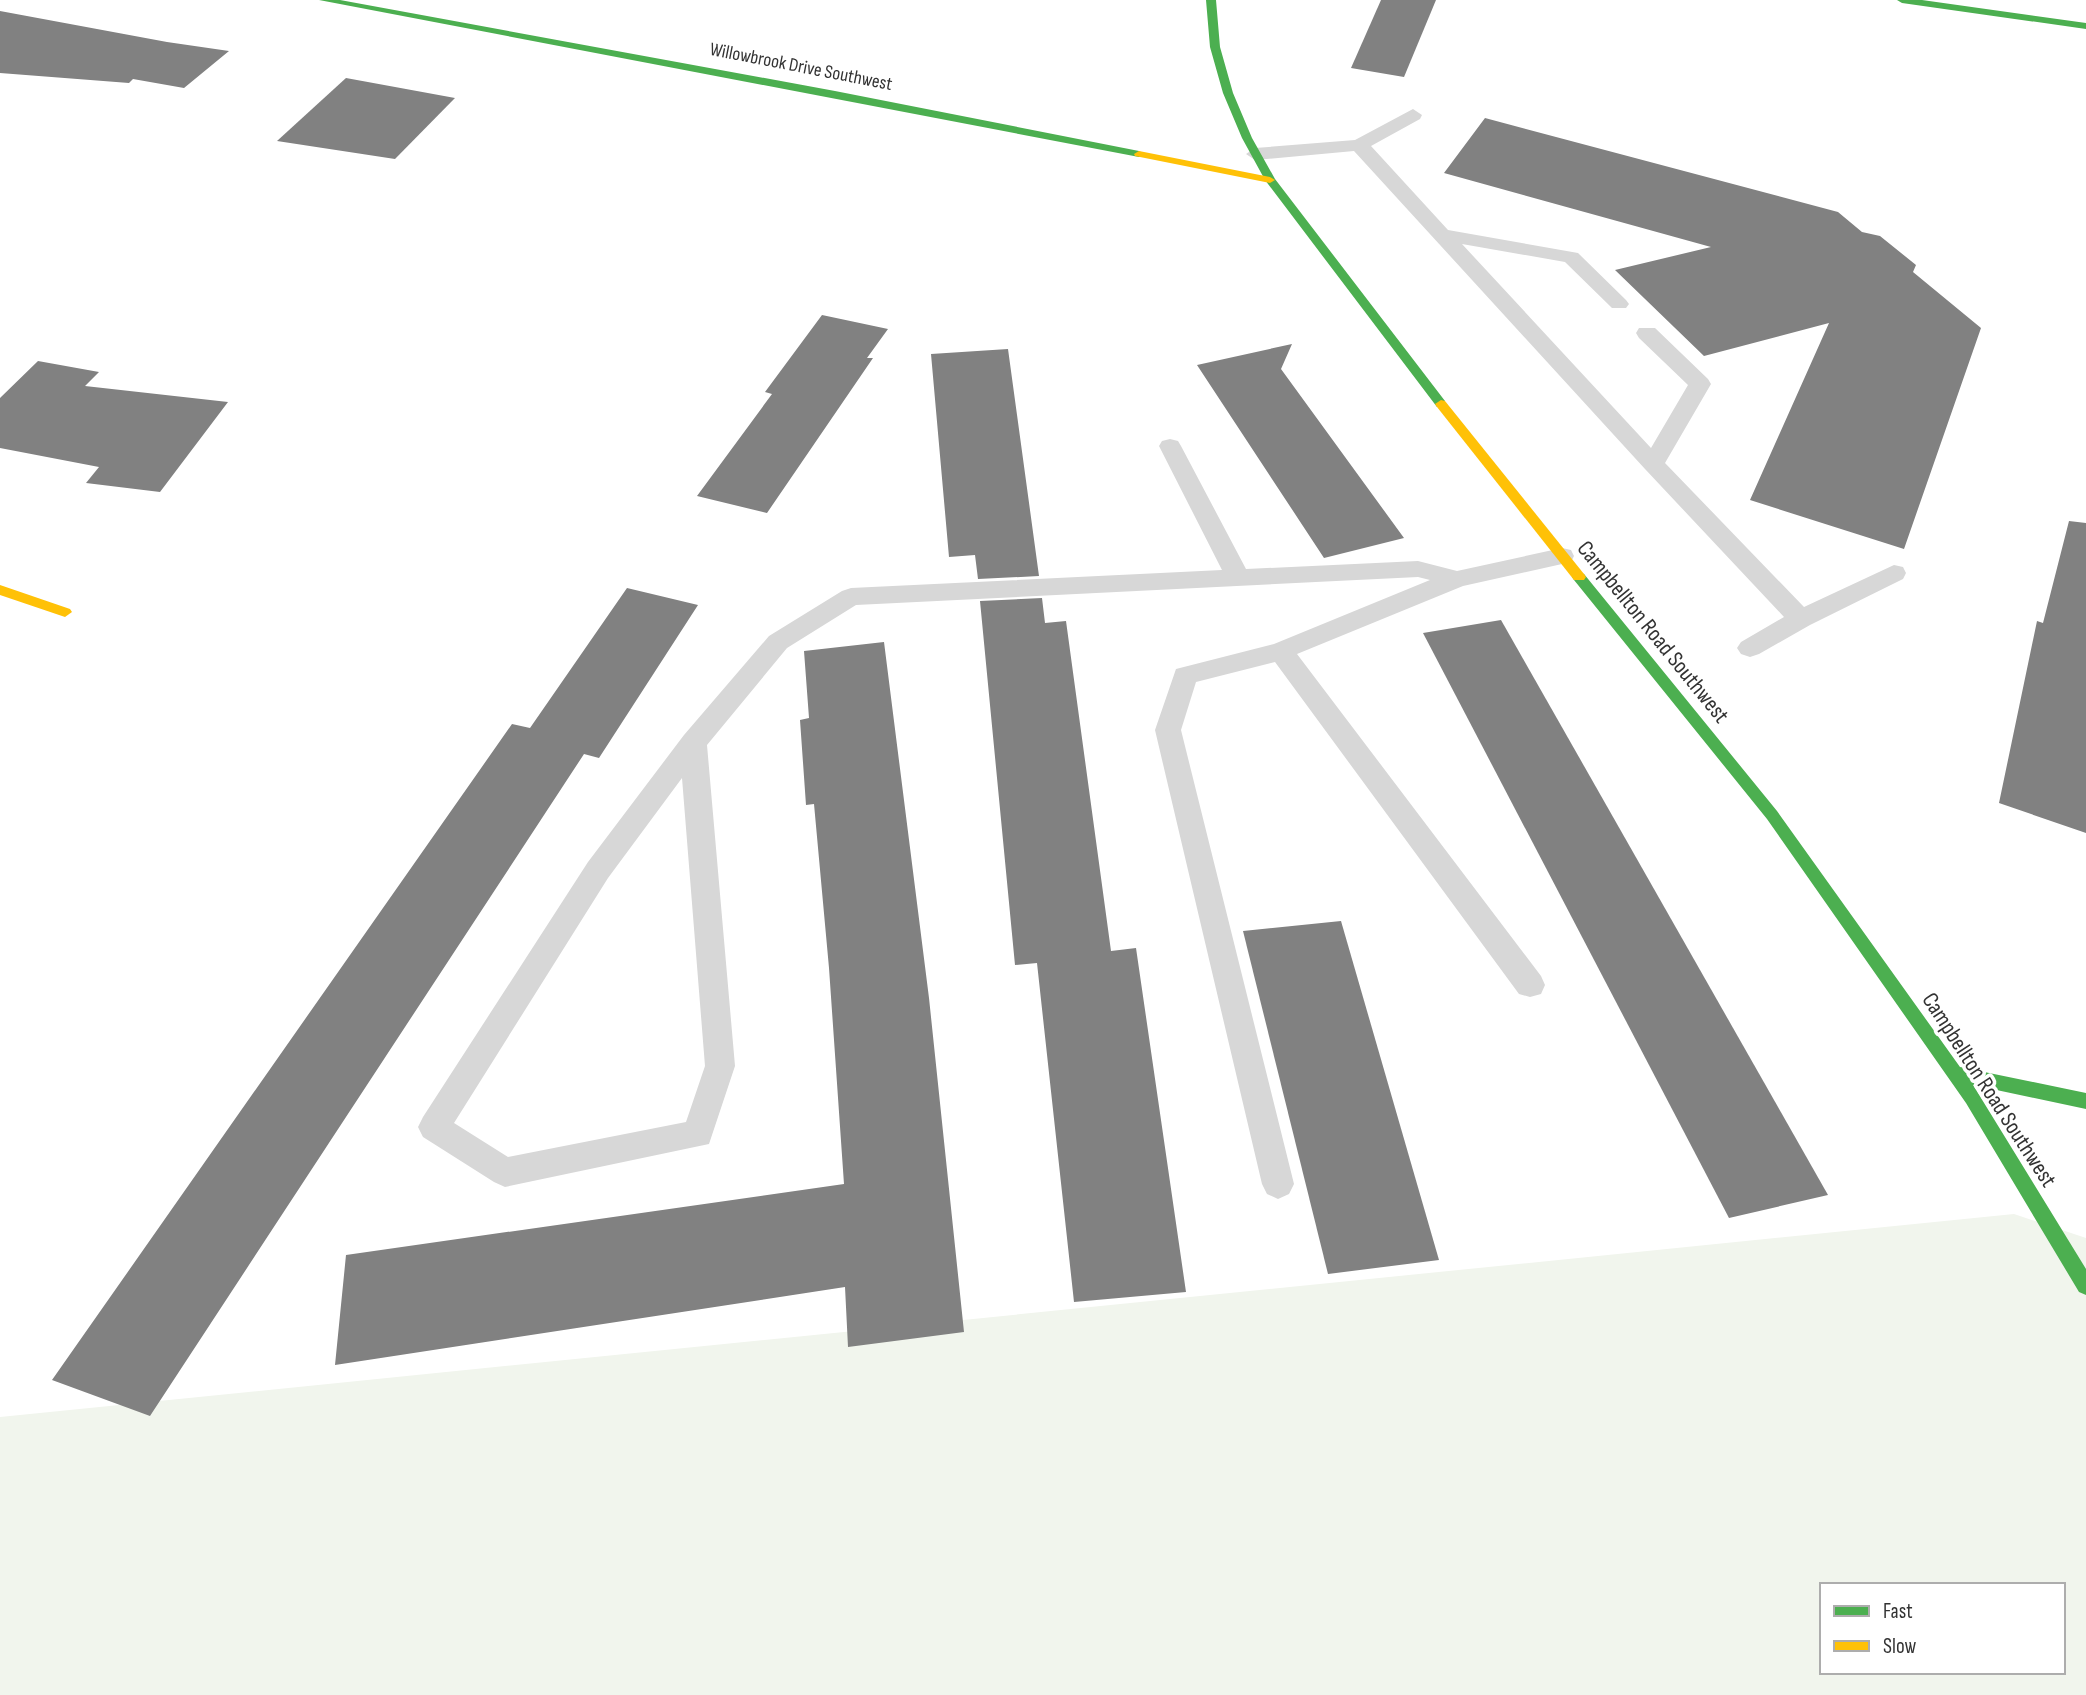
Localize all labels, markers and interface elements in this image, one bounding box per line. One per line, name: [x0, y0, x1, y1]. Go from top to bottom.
street label: Willowbrook Drive Southwest: [708, 38, 894, 96]
street label: Campbellton Road Southwest: [1571, 535, 1735, 729]
street label: Campbellton Road Southwest: [1916, 987, 2062, 1193]
legend: [1820, 1583, 2065, 1674]
text: Fast: [1883, 1599, 1913, 1624]
text: Slow: [1883, 1634, 1917, 1659]

